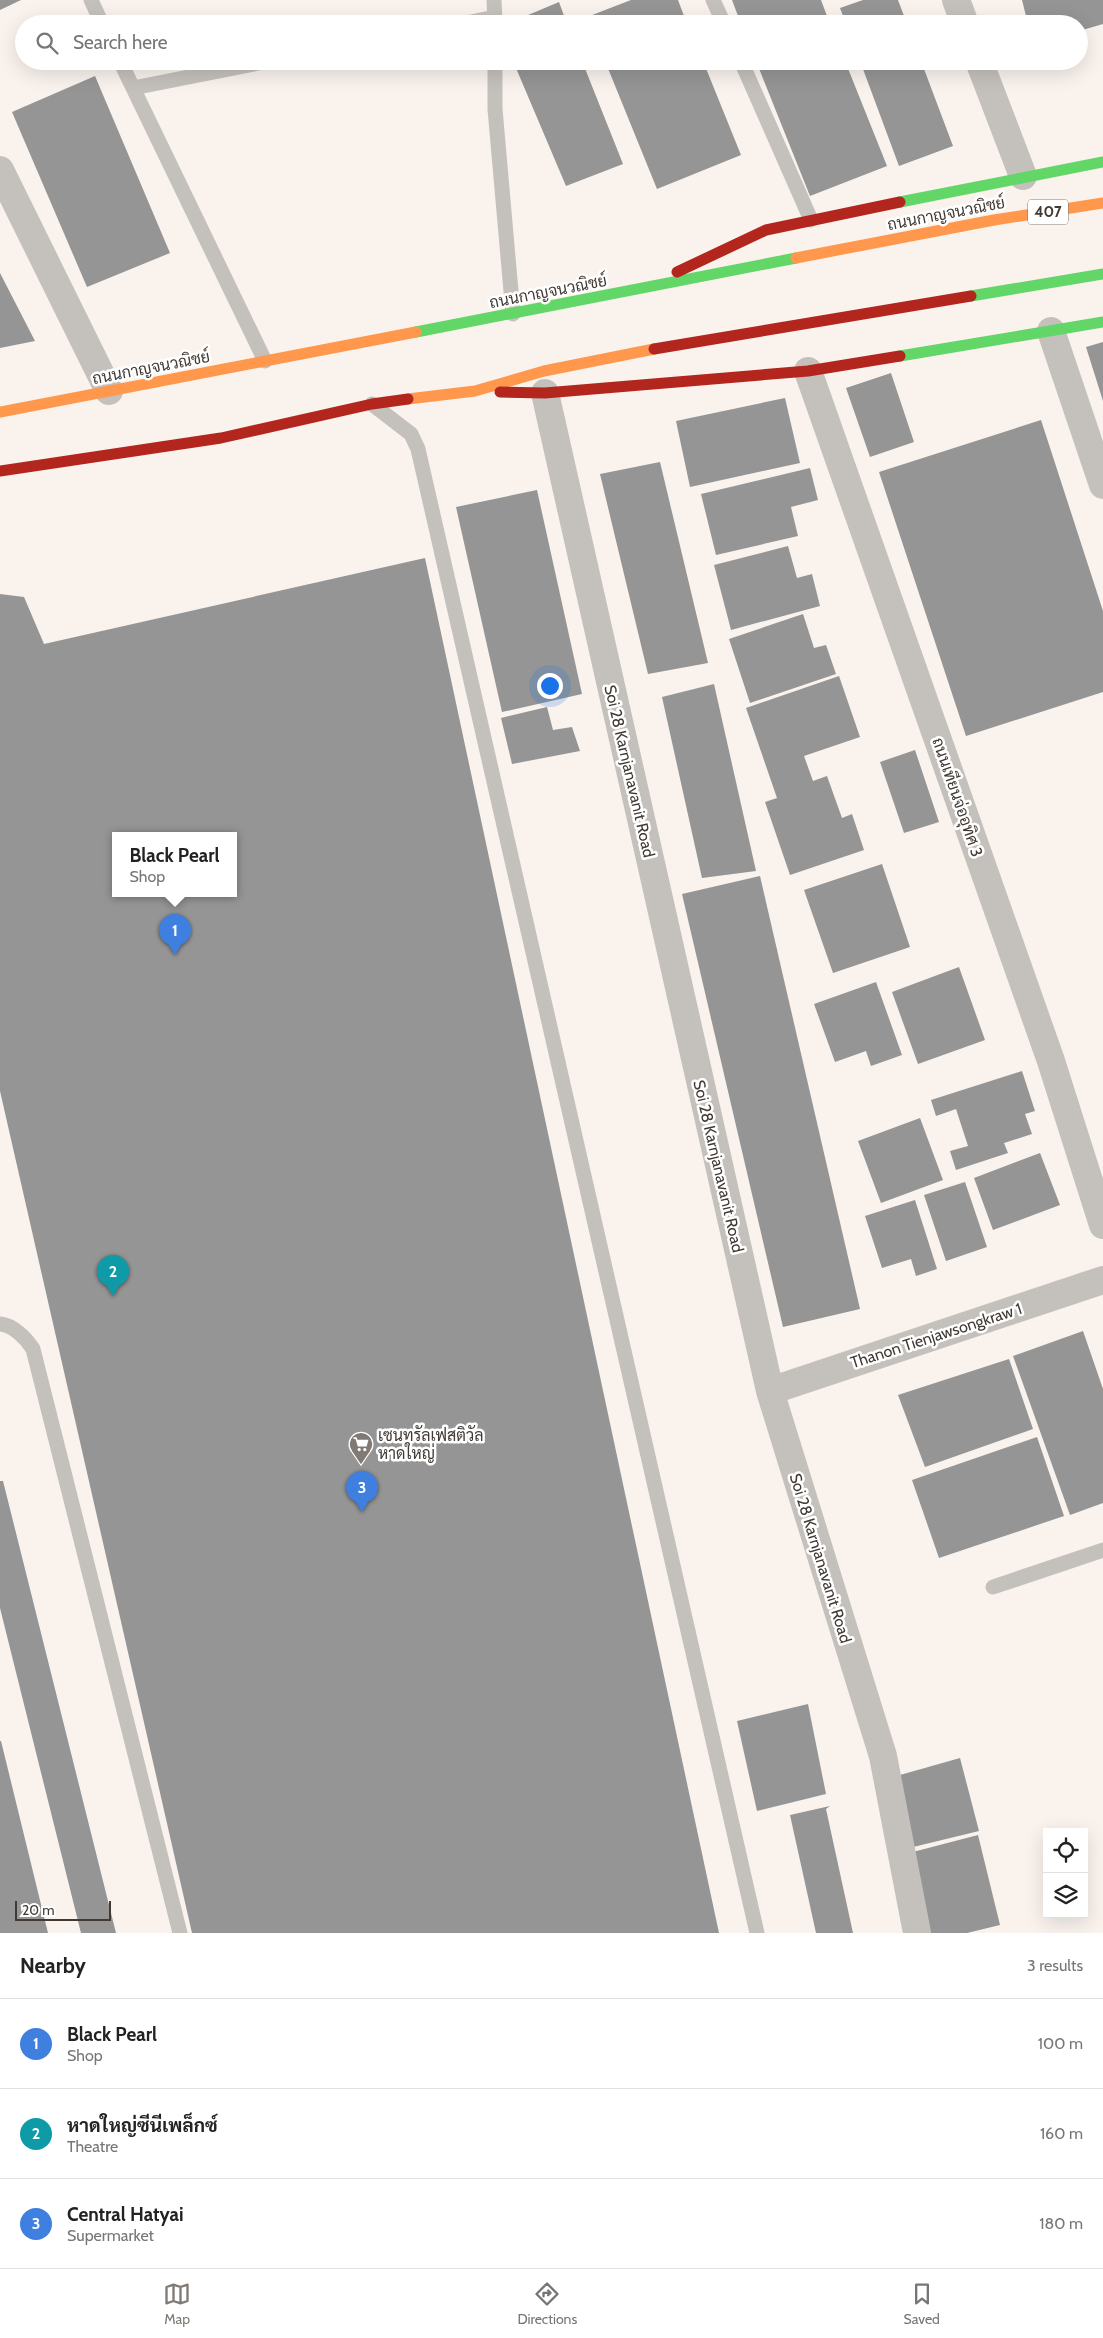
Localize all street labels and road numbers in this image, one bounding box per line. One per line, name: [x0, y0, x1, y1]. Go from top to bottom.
street label: ถนนกาญจนวณิชย์: [885, 190, 1006, 234]
road number: 407: [1028, 200, 1068, 224]
street label: ถนนกาญจนวณิชย์: [487, 268, 608, 312]
street label: ถนนกาญจนวณิชย์: [90, 344, 211, 388]
street label: Soi 28 Karnjanavanit Road: [600, 683, 659, 859]
street label: ถนนเทียนจ่ออุทิศ 3: [926, 735, 989, 860]
street label: Soi 28 Karnjanavanit Road: [689, 1078, 748, 1254]
street label: Thanon Tienjawsongkraw 1: [848, 1299, 1024, 1372]
street label: Soi 28 Karnjanavanit Road: [786, 1471, 855, 1645]

